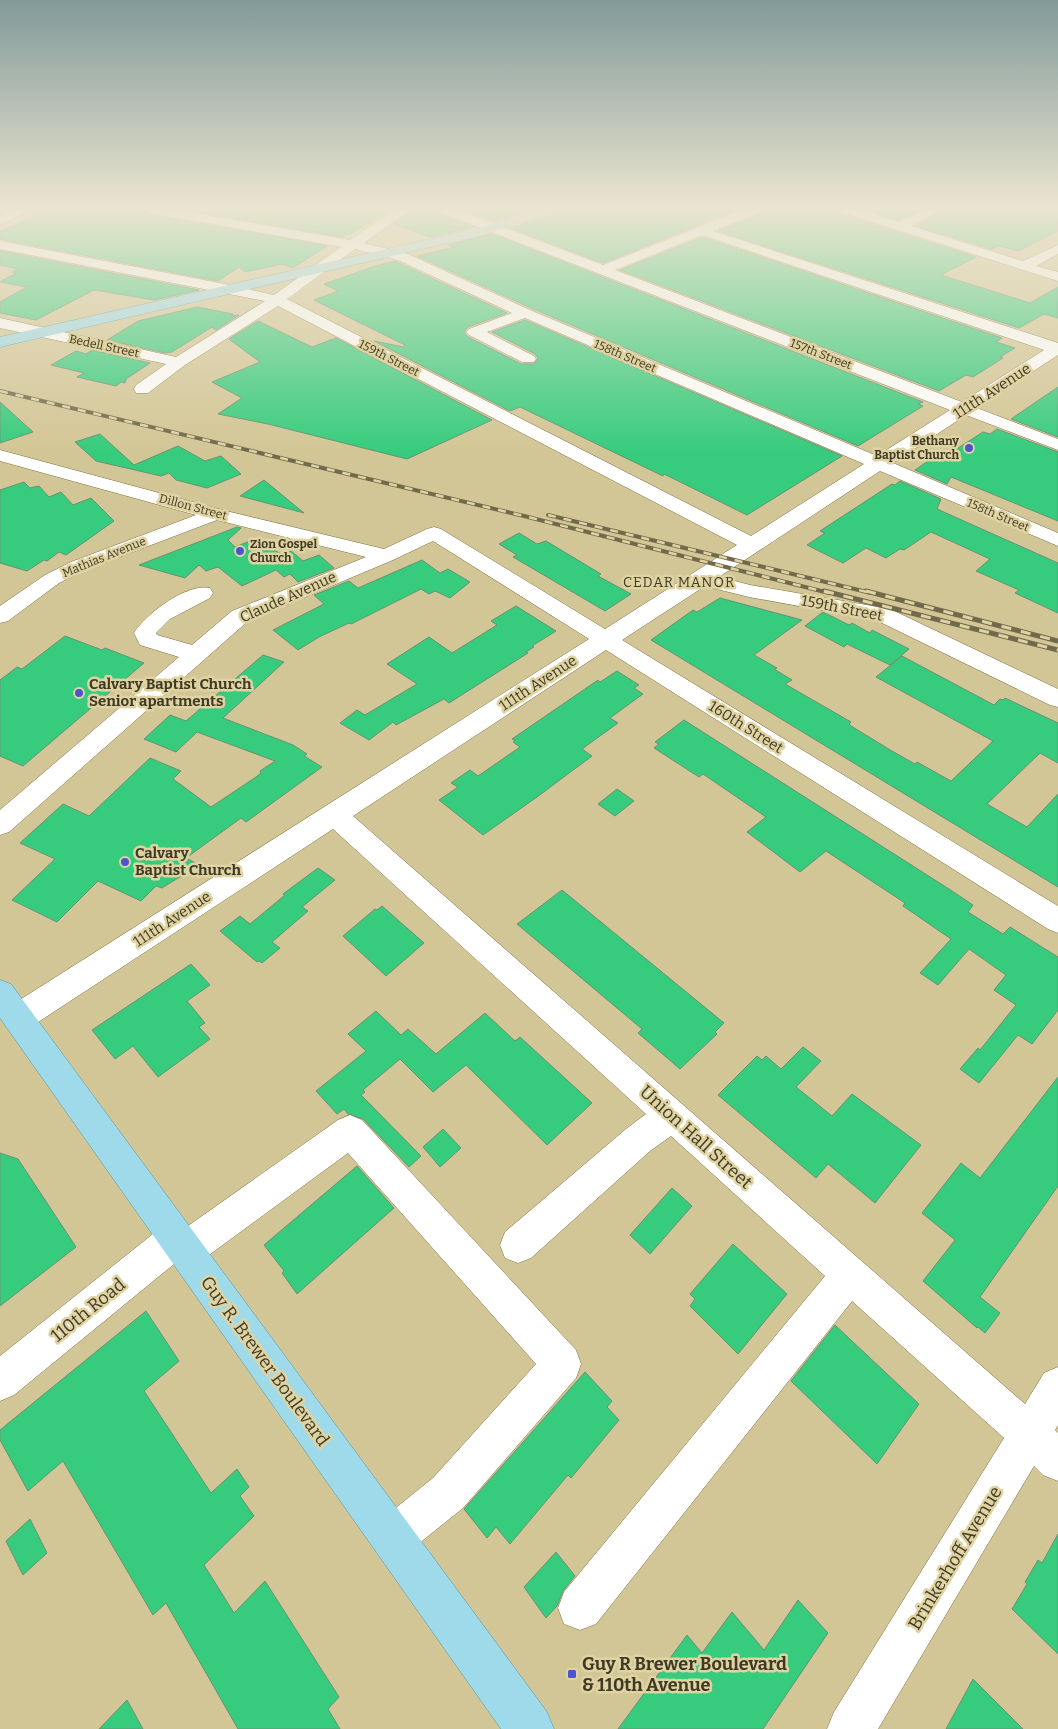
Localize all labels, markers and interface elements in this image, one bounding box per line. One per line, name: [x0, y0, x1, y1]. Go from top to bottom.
street label: Bedell Street: [68, 332, 141, 360]
street label: 157th Street: [788, 336, 854, 372]
street label: 159th Street: [356, 337, 422, 380]
street label: 158th Street: [592, 337, 659, 376]
street label: 111th Avenue: [950, 359, 1034, 423]
place label: Bethany Baptist Church: [874, 434, 959, 462]
marker: Bethany Baptist Church: [963, 442, 975, 454]
street label: Dillon Street: [158, 491, 229, 523]
street label: 158th Street: [965, 496, 1032, 535]
street label: Mathias Avenue: [60, 534, 148, 580]
place label: Zion Gospel Church: [250, 537, 317, 565]
marker: Zion Gospel Church: [234, 545, 246, 557]
street label: Claude Avenue: [237, 568, 339, 626]
district label: CEDAR MANOR: [623, 574, 735, 591]
street label: 159th Street: [800, 591, 885, 625]
street label: 111th Avenue: [496, 651, 580, 715]
place label: Calvary Baptist Church Senior apartments: [89, 675, 252, 710]
marker: Calvary Baptist Church Senior apartments: [73, 687, 85, 699]
street label: 160th Street: [705, 697, 787, 757]
place label: Calvary Baptist Church: [135, 844, 241, 879]
marker: Calvary Baptist Church: [119, 856, 131, 868]
street label: 111th Avenue: [130, 887, 214, 951]
street label: Union Hall Street: [635, 1081, 757, 1194]
street label: Guy R. Brewer Boulevard: [196, 1272, 334, 1451]
street label: 110th Road: [46, 1273, 130, 1347]
street label: Brinkerhoff Avenue: [903, 1482, 1007, 1634]
place label: Guy R Brewer Boulevard & 110th Avenue: [582, 1653, 787, 1696]
marker: Guy R Brewer Boulevard & 110th Avenue: [566, 1668, 578, 1680]

